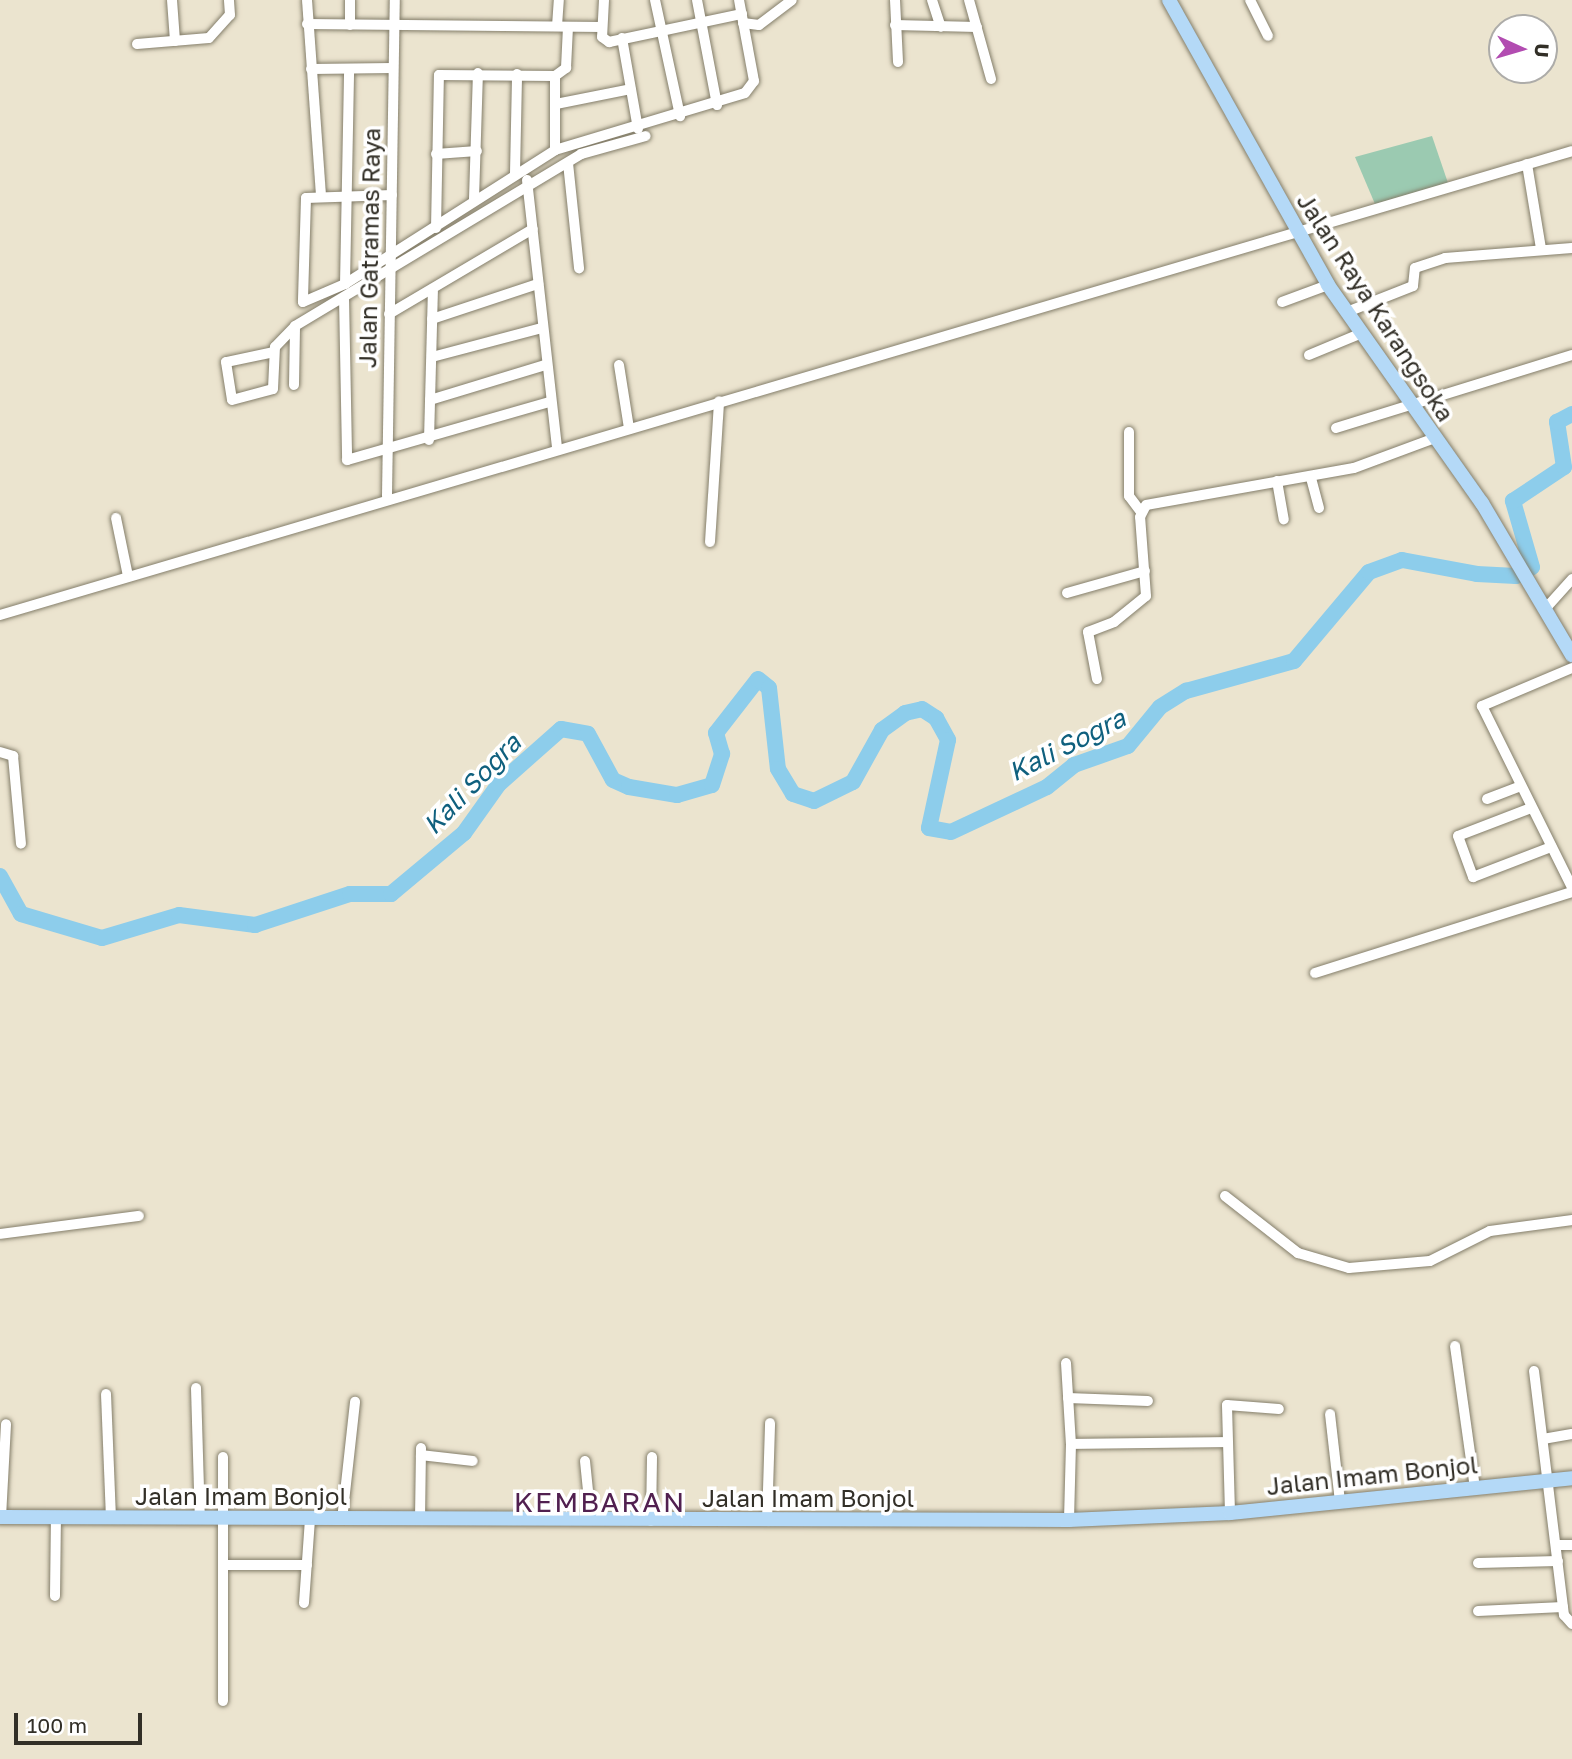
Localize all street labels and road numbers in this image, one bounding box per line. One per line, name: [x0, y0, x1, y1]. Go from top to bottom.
street label: Jalan Gatramas Raya: [353, 128, 385, 368]
street label: Jalan Raya Karangsoka: [1291, 187, 1461, 427]
street label: Jalan Imam Bonjol: [1265, 1450, 1479, 1500]
street label: Jalan Imam Bonjol: [135, 1482, 347, 1510]
street label: Jalan Imam Bonjol: [702, 1484, 914, 1512]

